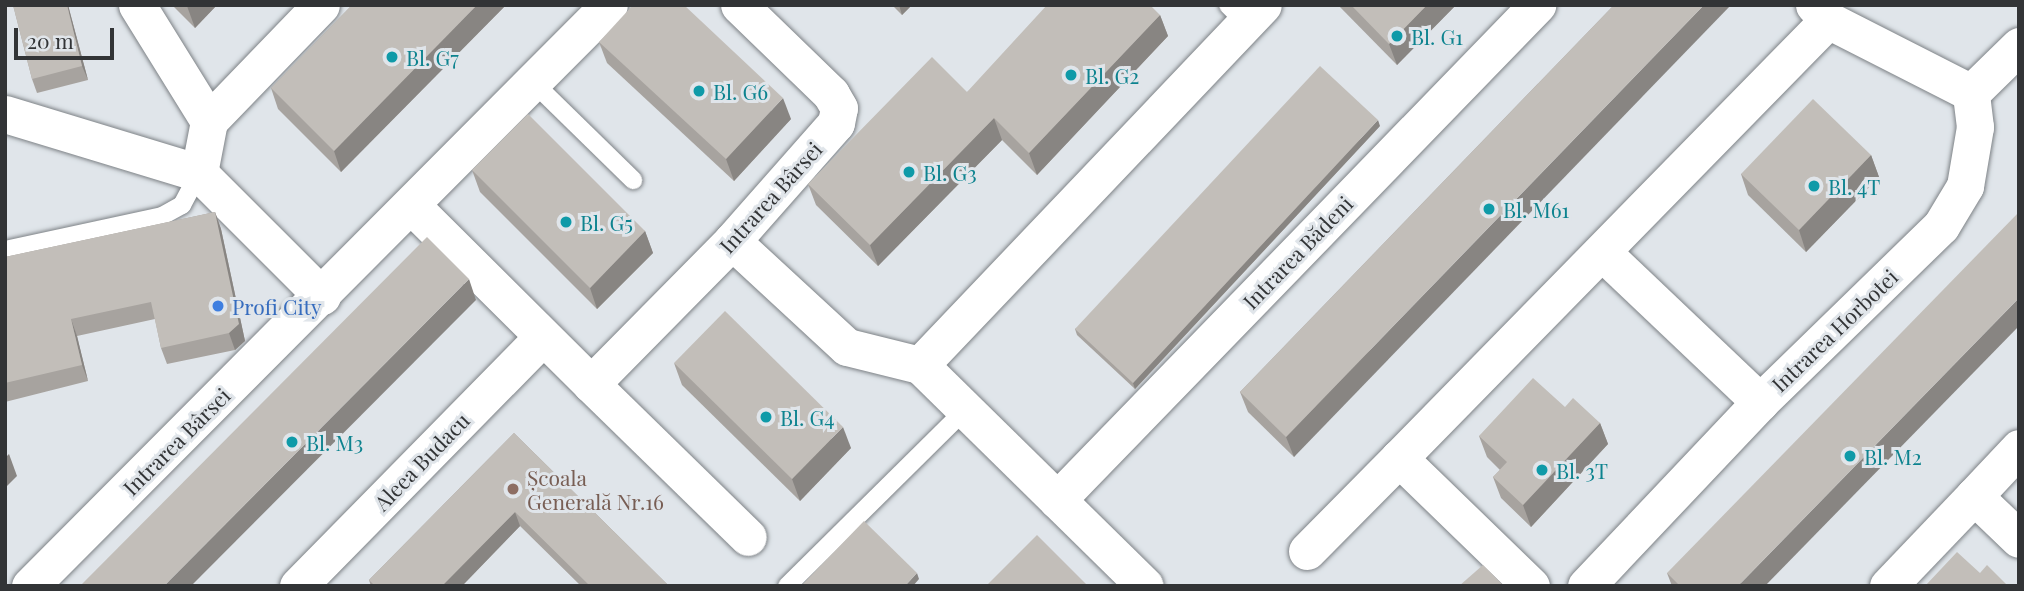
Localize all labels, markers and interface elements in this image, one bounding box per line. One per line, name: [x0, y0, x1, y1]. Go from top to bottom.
scale bar: [18, 14, 117, 58]
place label: Bl. G1: [1411, 23, 1463, 49]
text: 20 m: [27, 26, 74, 54]
marker: Bl. G1: [1389, 28, 1405, 44]
place label: Bl. G7: [406, 44, 459, 70]
marker: Bl. G7: [384, 49, 400, 65]
place label: Bl. G2: [1085, 62, 1139, 88]
marker: Bl. G2: [1063, 67, 1079, 83]
place label: Bl. G6: [713, 78, 768, 104]
marker: Bl. G6: [691, 83, 707, 99]
street label: Intrarea Bârsei: [713, 136, 827, 258]
place label: Bl. G3: [923, 159, 977, 185]
marker: Bl. G3: [901, 164, 917, 180]
place label: Bl. 4T: [1828, 173, 1881, 199]
marker: Bl. 4T: [1806, 178, 1822, 194]
street label: Intrarea Bădeni: [1237, 190, 1357, 314]
place label: Bl. M61: [1503, 196, 1569, 222]
marker: Bl. M61: [1481, 201, 1497, 217]
place label: Bl. G5: [580, 209, 633, 235]
marker: Bl. G5: [558, 214, 574, 230]
street label: Intrarea Horbotei: [1766, 263, 1902, 397]
place label: Profi City: [232, 293, 322, 319]
marker: Profi City: [210, 298, 226, 314]
street label: Intrarea Bârsei: [117, 382, 235, 500]
place label: Bl. G4: [780, 404, 835, 430]
street label: Aleea Budacu: [368, 407, 474, 515]
marker: Bl. G4: [758, 409, 774, 425]
place label: Bl. M3: [306, 429, 363, 455]
marker: Bl. M3: [284, 434, 300, 450]
place label: Bl. M2: [1864, 443, 1922, 469]
marker: Bl. M2: [1842, 448, 1858, 464]
place label: Bl. 3T: [1556, 457, 1608, 483]
marker: Bl. 3T: [1534, 462, 1550, 478]
place label: Școala Generală Nr.16: [527, 464, 664, 514]
marker: Școala Generală Nr.16: [505, 481, 521, 497]

